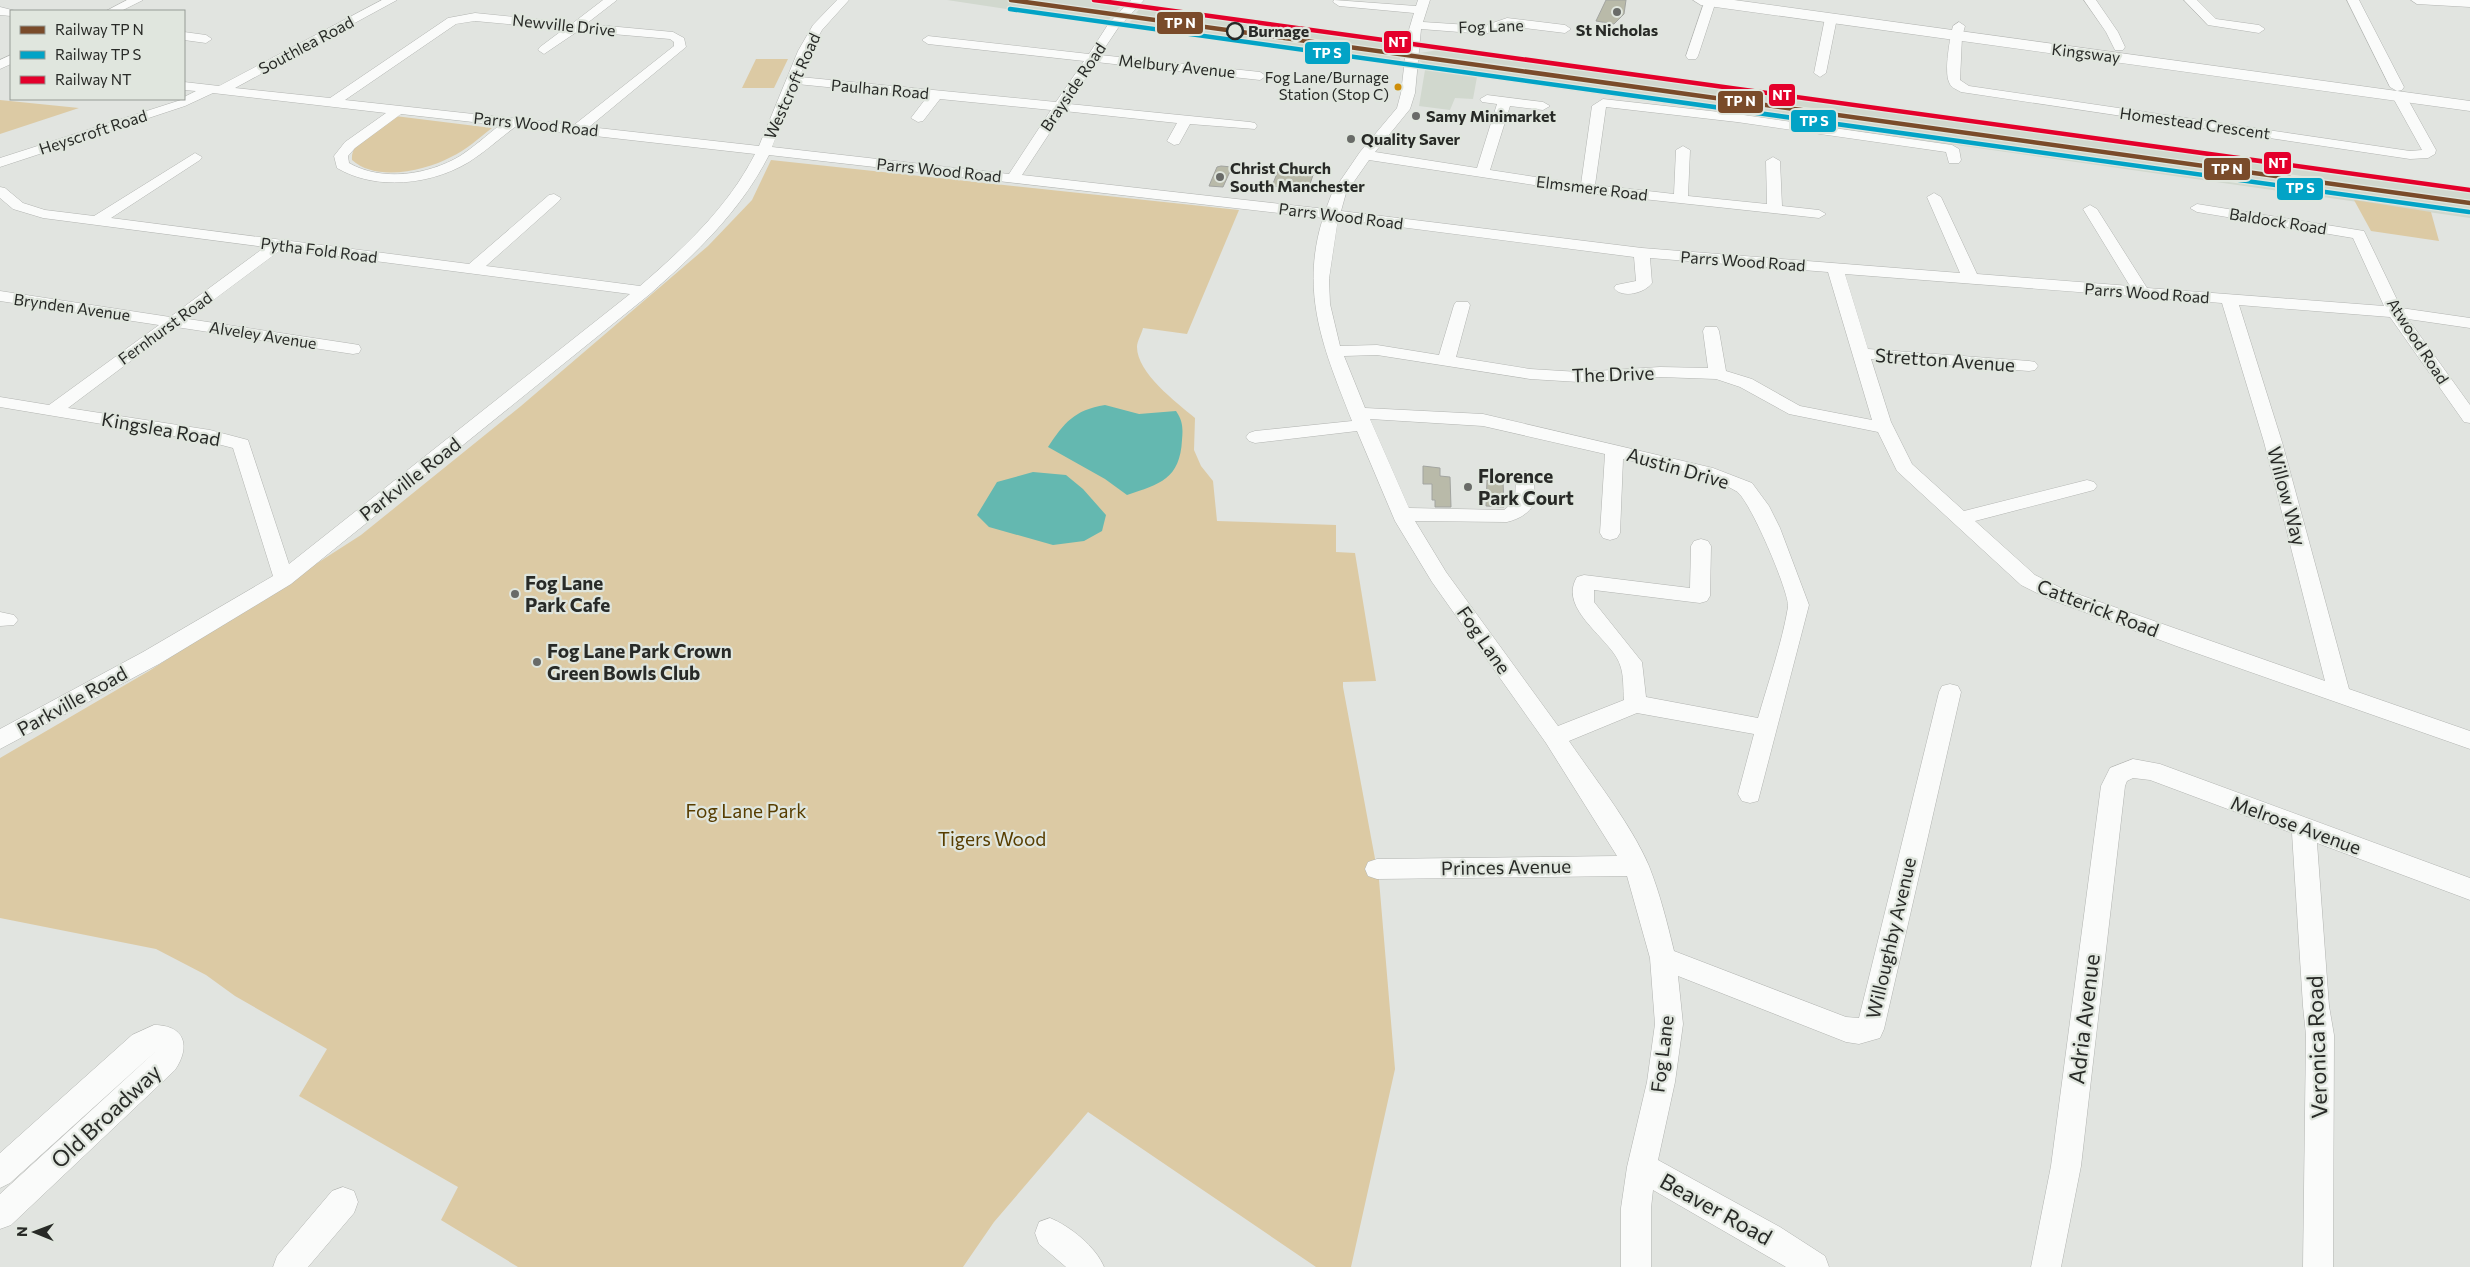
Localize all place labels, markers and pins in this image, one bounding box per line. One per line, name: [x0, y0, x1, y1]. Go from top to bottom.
marker: St Nicholas: [1611, 6, 1623, 18]
place label: St Nicholas: [1576, 20, 1658, 39]
place label: Burnage: [1248, 21, 1309, 40]
marker: Burnage: [1226, 22, 1244, 40]
place label: Fog Lane/Burnage Station (Stop C): [1265, 68, 1389, 103]
marker: Fog Lane/Burnage Station (Stop C): [1393, 82, 1403, 92]
place label: Samy Minimarket: [1426, 106, 1556, 125]
marker: Samy Minimarket: [1410, 110, 1422, 122]
place label: Quality Saver: [1361, 129, 1461, 148]
marker: Quality Saver: [1345, 133, 1357, 145]
place label: Christ Church South Manchester: [1230, 158, 1365, 195]
marker: Christ Church South Manchester: [1214, 171, 1226, 183]
place label: Florence Park Court: [1478, 464, 1574, 509]
marker: Florence Park Court: [1462, 481, 1474, 493]
place label: Fog Lane Park Cafe: [525, 571, 610, 616]
marker: Fog Lane Park Cafe: [509, 588, 521, 600]
place label: Fog Lane Park Crown Green Bowls Club: [547, 639, 732, 684]
marker: Fog Lane Park Crown Green Bowls Club: [531, 656, 543, 668]

